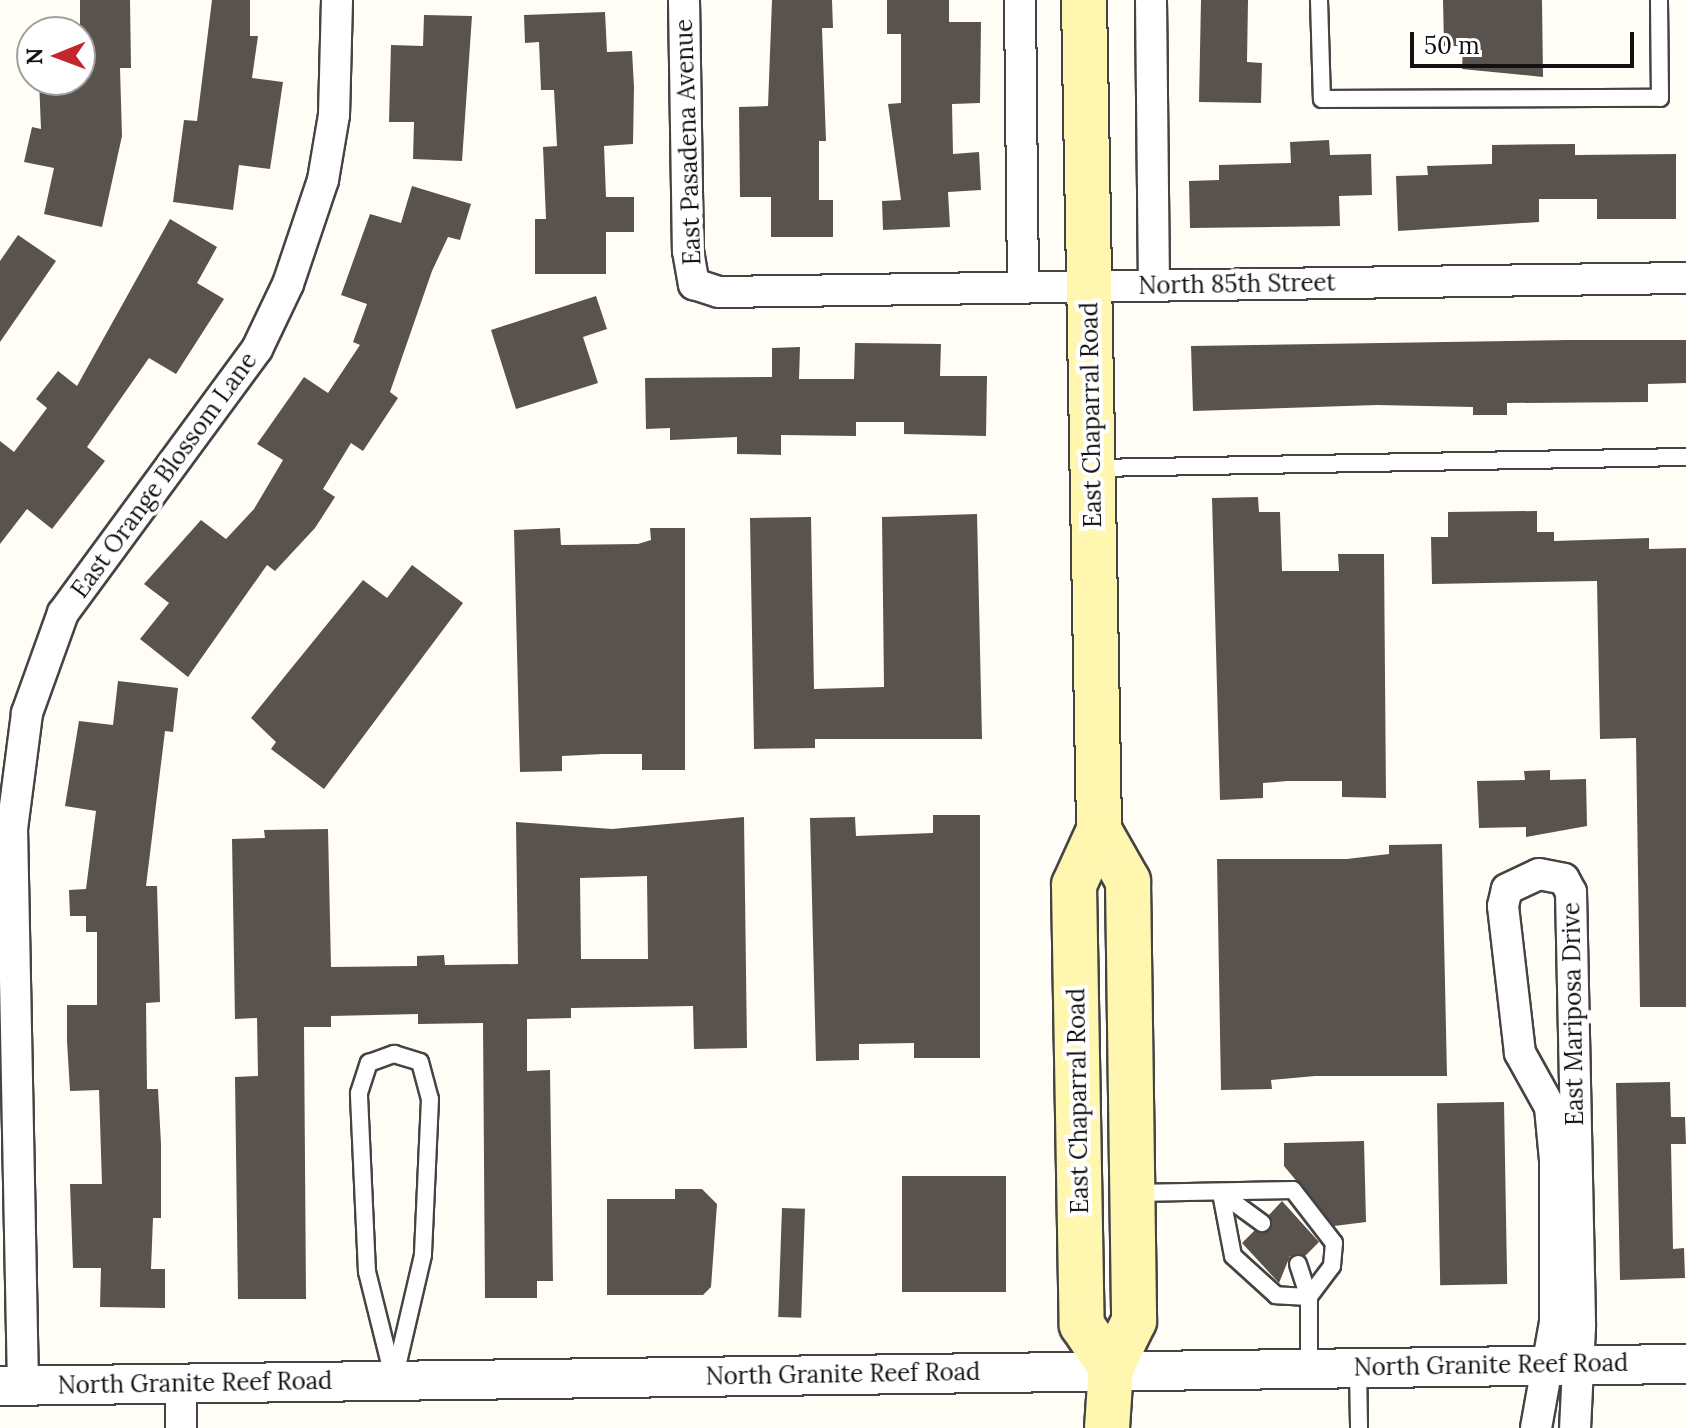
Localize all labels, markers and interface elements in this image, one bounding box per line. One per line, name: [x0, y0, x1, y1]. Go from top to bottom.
north arrow: [16, 16, 96, 96]
scale bar: [1414, 16, 1638, 66]
street label: East Pasadena Avenue: [669, 18, 707, 266]
text: 50 m: [1424, 30, 1480, 61]
text: N: [20, 48, 48, 65]
street label: North 85th Street: [1138, 268, 1336, 300]
street label: East Chaparral Road: [1075, 302, 1107, 528]
street label: East Orange Blossom Lane: [65, 347, 263, 603]
street label: East Mariposa Drive: [1557, 902, 1589, 1126]
street label: East Chaparral Road: [1062, 988, 1094, 1214]
street label: North Granite Reef Road: [1353, 1348, 1629, 1382]
street label: North Granite Reef Road: [705, 1357, 981, 1391]
street label: North Granite Reef Road: [57, 1366, 333, 1400]

